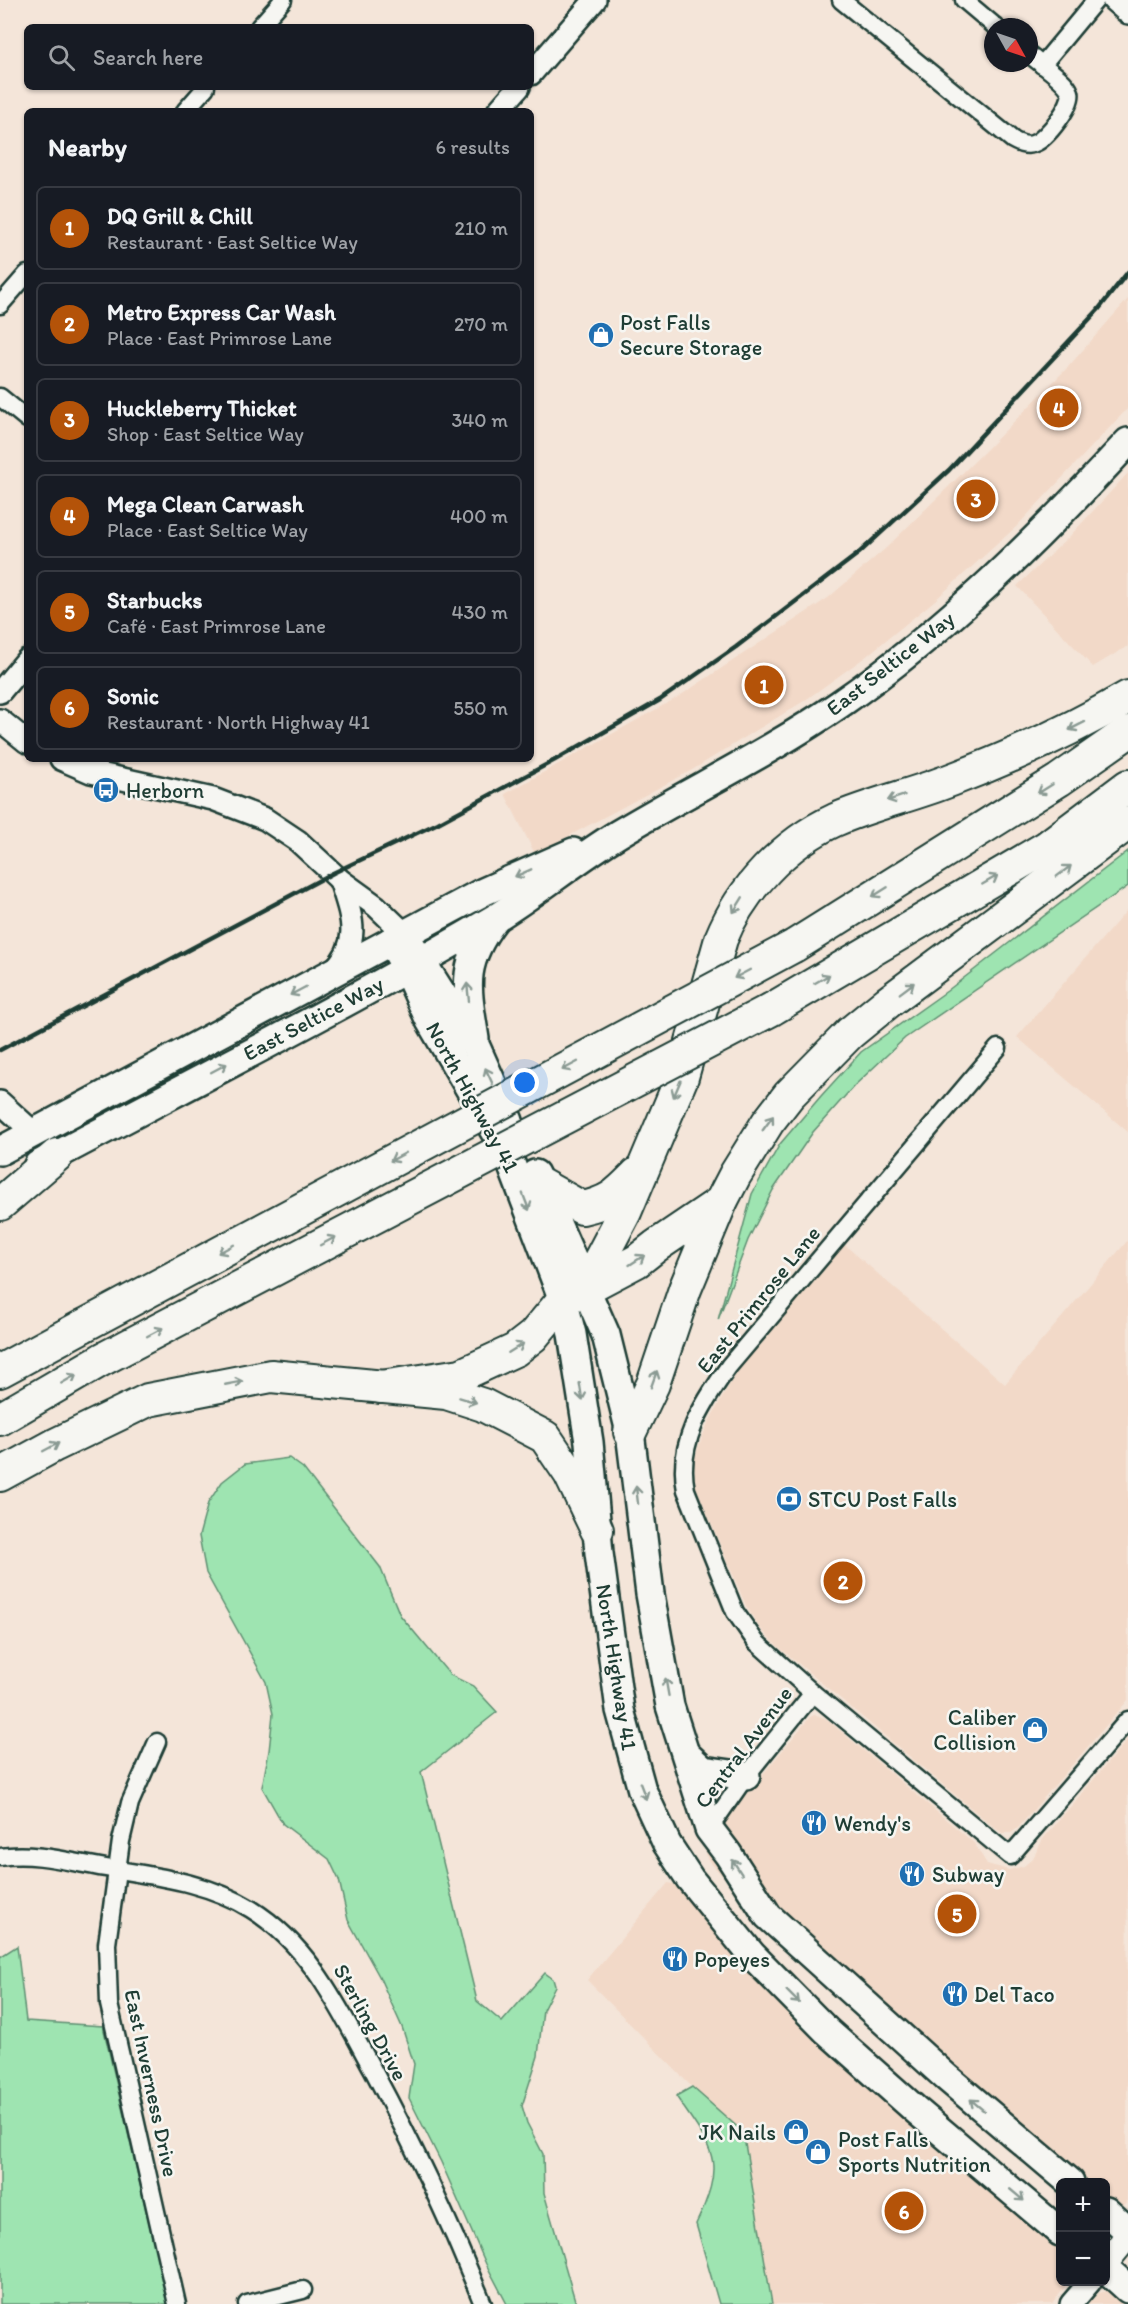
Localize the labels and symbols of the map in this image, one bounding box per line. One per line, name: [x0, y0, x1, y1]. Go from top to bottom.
north arrow: [984, 18, 1038, 72]
place label: Post Falls Secure Storage: [620, 309, 762, 361]
shop icon: Post Falls Secure Storage: [586, 320, 616, 350]
pin: 4: [1040, 386, 1078, 430]
pin: 3: [956, 476, 996, 522]
street label: East Seltice Way: [821, 605, 960, 722]
pin: 1: [744, 662, 783, 708]
one-way arrow: [1068, 720, 1086, 732]
bus stop icon: Herborn: [91, 775, 121, 805]
place label: Herborn: [126, 777, 205, 804]
one-way arrow: [1037, 783, 1054, 795]
one-way arrow: [887, 793, 906, 804]
one-way arrow: [1055, 865, 1071, 877]
one-way arrow: [514, 869, 532, 880]
one-way arrow: [981, 874, 998, 886]
one-way arrow: [872, 887, 889, 899]
one-way arrow: [732, 896, 744, 913]
one-way arrow: [734, 969, 752, 980]
street label: East Seltice Way: [238, 970, 389, 1067]
one-way arrow: [813, 973, 830, 985]
one-way arrow: [899, 981, 915, 994]
one-way arrow: [462, 982, 473, 1002]
one-way arrow: [289, 986, 307, 997]
street label: North Highway 41: [420, 1017, 525, 1177]
one-way arrow: [562, 1061, 580, 1072]
one-way arrow: [210, 1062, 228, 1073]
one-way arrow: [482, 1067, 494, 1085]
your location: [510, 1068, 539, 1097]
one-way arrow: [671, 1080, 682, 1098]
one-way arrow: [762, 1116, 774, 1132]
one-way arrow: [389, 1152, 407, 1164]
one-way arrow: [521, 1192, 532, 1211]
street label: East Primrose Lane: [691, 1220, 826, 1378]
one-way arrow: [318, 1235, 336, 1246]
one-way arrow: [218, 1243, 235, 1255]
one-way arrow: [628, 1254, 644, 1266]
one-way arrow: [146, 1325, 164, 1337]
one-way arrow: [507, 1341, 524, 1353]
one-way arrow: [650, 1370, 661, 1388]
one-way arrow: [60, 1372, 77, 1384]
one-way arrow: [223, 1377, 243, 1388]
one-way arrow: [576, 1381, 587, 1401]
one-way arrow: [458, 1395, 477, 1406]
one-way arrow: [42, 1441, 60, 1452]
bank icon: STCU Post Falls: [774, 1484, 804, 1514]
one-way arrow: [631, 1485, 642, 1505]
place label: STCU Post Falls: [808, 1486, 957, 1513]
pin: 2: [824, 1558, 862, 1604]
street label: North Highway 41: [590, 1582, 643, 1752]
one-way arrow: [661, 1678, 672, 1698]
street label: Central Avenue: [689, 1681, 798, 1814]
place label: Caliber Collision: [933, 1704, 1017, 1756]
shop icon: Caliber Collision: [1020, 1715, 1050, 1745]
one-way arrow: [638, 1781, 649, 1800]
restaurant icon: Wendy's: [799, 1808, 829, 1838]
place label: Wendy's: [834, 1810, 911, 1837]
one-way arrow: [730, 1859, 742, 1876]
restaurant icon: Subway: [897, 1859, 927, 1889]
place label: Subway: [932, 1861, 1005, 1888]
pin: 5: [938, 1892, 976, 1936]
restaurant icon: Popeyes: [660, 1944, 690, 1974]
place label: Popeyes: [694, 1946, 770, 1973]
street label: Sterling Drive: [327, 1959, 414, 2085]
restaurant icon: Del Taco: [940, 1979, 970, 2009]
place label: Del Taco: [974, 1981, 1055, 2008]
street label: East Inverness Drive: [118, 1987, 185, 2179]
one-way arrow: [785, 1989, 800, 2004]
one-way arrow: [969, 2098, 985, 2111]
shop icon: JK Nails: [781, 2117, 811, 2147]
place label: JK Nails: [699, 2119, 776, 2146]
place label: Post Falls Sports Nutrition: [838, 2126, 991, 2178]
shop icon: Post Falls Sports Nutrition: [803, 2137, 833, 2167]
pin: 6: [884, 2188, 924, 2234]
one-way arrow: [1009, 2189, 1025, 2202]

